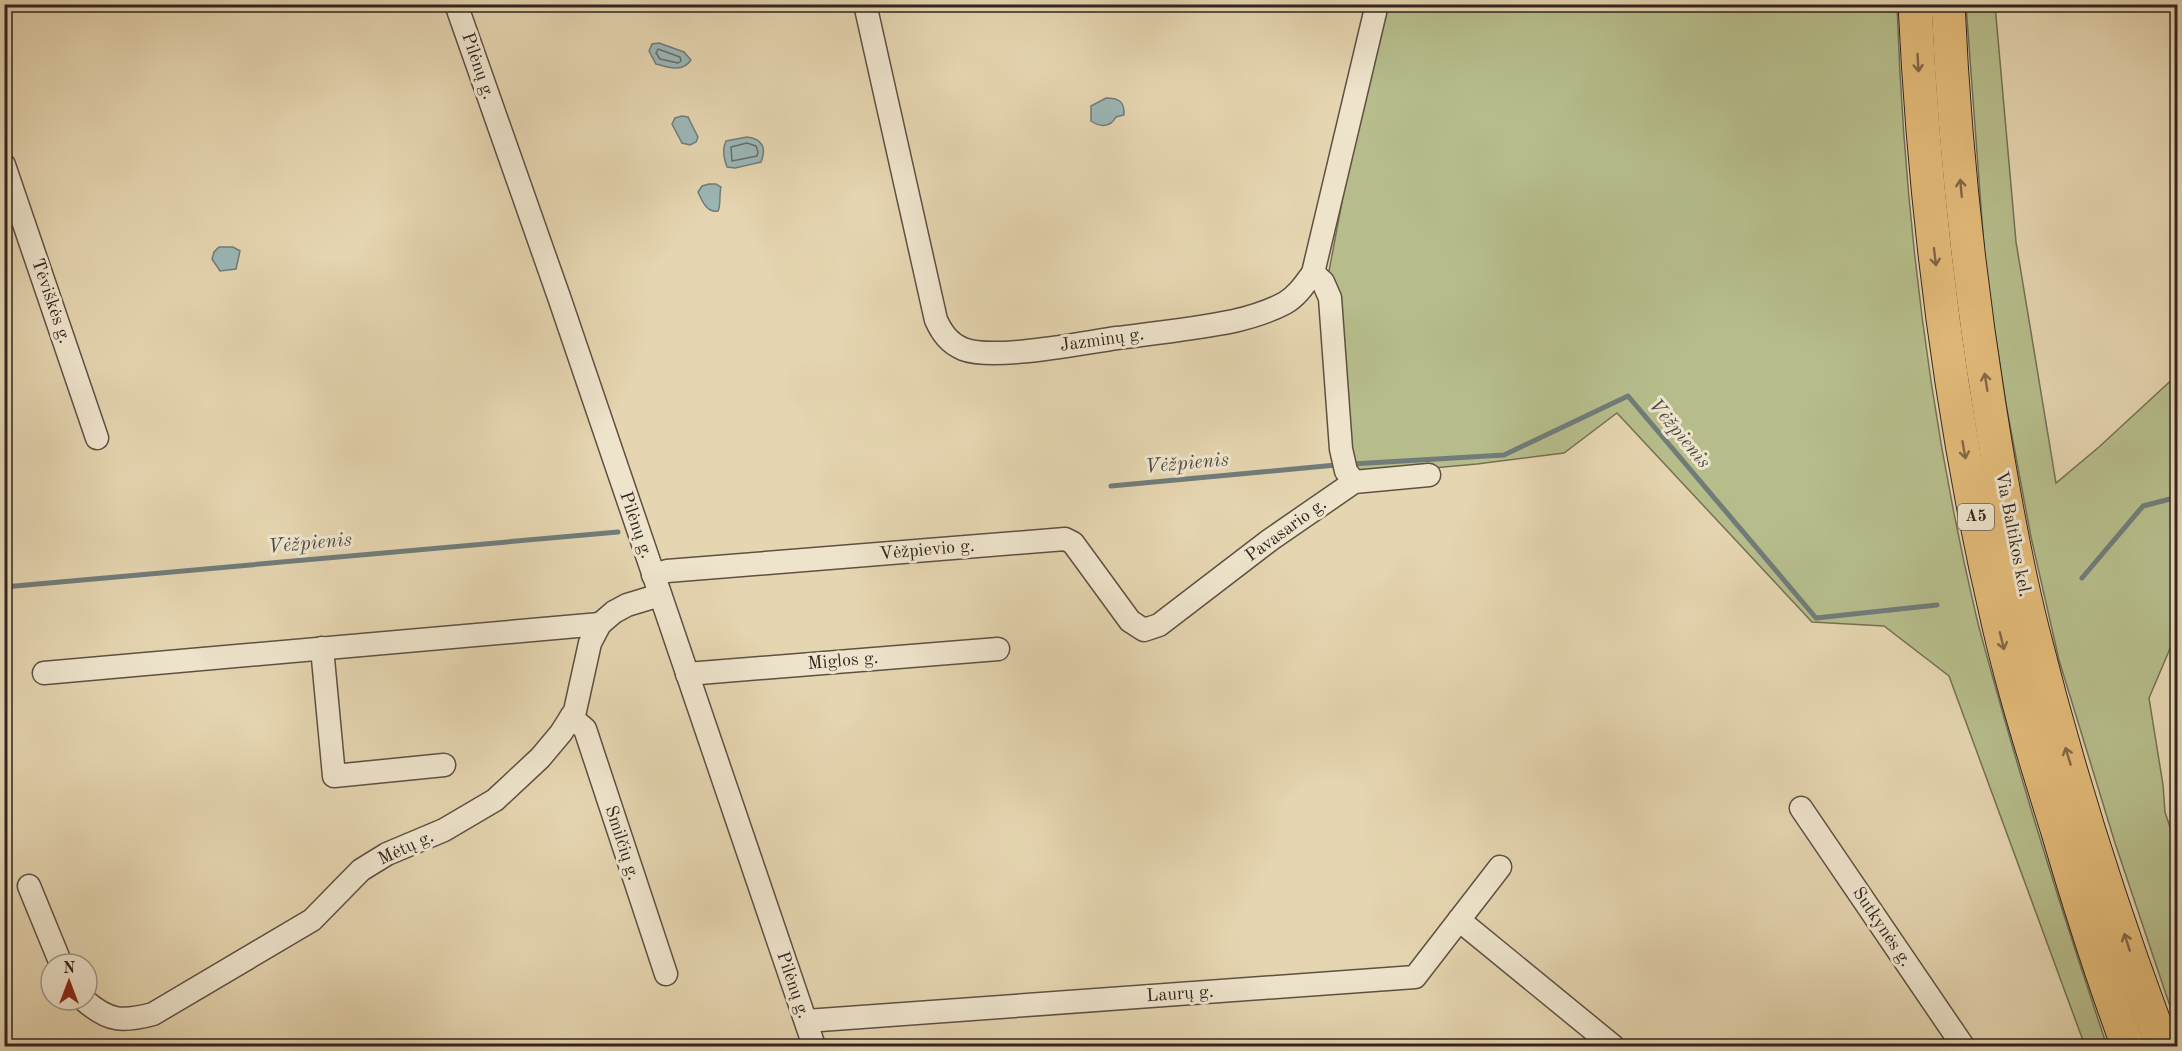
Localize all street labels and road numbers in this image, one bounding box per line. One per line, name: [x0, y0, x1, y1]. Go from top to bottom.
street label: Pilėnų g.: [458, 30, 498, 102]
street label: Tėviškės g.: [28, 256, 74, 346]
street label: Jazminų g.: [1059, 325, 1145, 355]
street label: Via Baltikos kel.: [1992, 469, 2034, 599]
street label: Pilėnų g.: [616, 489, 656, 561]
street label: Pavasario g.: [1242, 495, 1330, 565]
road number: A5: [1958, 504, 1994, 530]
street label: Vėžpievio g.: [879, 537, 975, 563]
street label: Miglos g.: [807, 649, 879, 673]
street label: Smilčių g.: [601, 803, 643, 883]
street label: Mėtų g.: [375, 827, 437, 869]
street label: Sutkynės g.: [1849, 884, 1915, 970]
street label: Pilėnų g.: [773, 949, 813, 1021]
street label: Laurų g.: [1146, 983, 1214, 1005]

